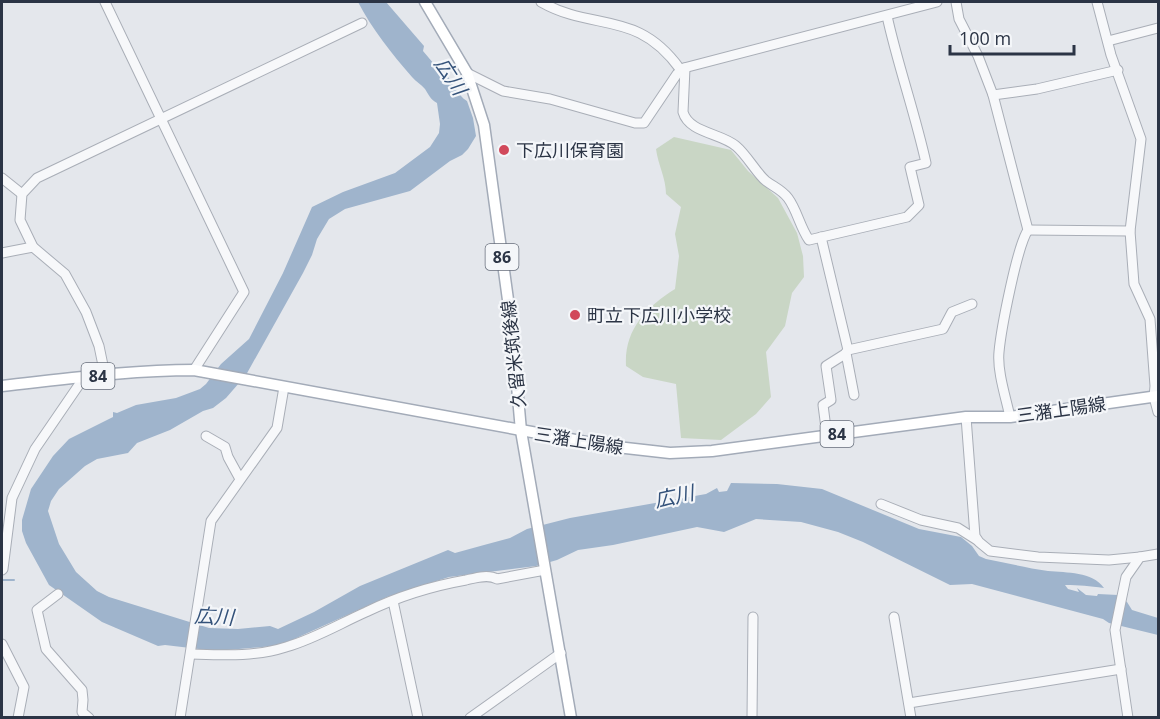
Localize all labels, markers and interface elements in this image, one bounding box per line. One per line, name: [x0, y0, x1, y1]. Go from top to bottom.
scale bar: [950, 18, 1074, 56]
text: 100 m: [959, 26, 1011, 50]
water label: 広川: [429, 52, 474, 102]
place label: 下広川保育園: [516, 138, 624, 162]
marker: 下広川保育園: [497, 143, 511, 157]
road number: 86: [486, 244, 518, 270]
street label: 久留米筑後線: [495, 299, 531, 409]
place label: 町立下広川小学校: [587, 303, 731, 327]
marker: 町立下広川小学校: [568, 308, 582, 322]
road number: 84: [82, 363, 114, 389]
street label: 三潴上陽線: [1015, 391, 1107, 427]
street label: 三潴上陽線: [533, 421, 625, 459]
road number: 84: [820, 421, 854, 447]
water label: 広川: [652, 478, 698, 513]
water label: 広川: [193, 601, 237, 631]

